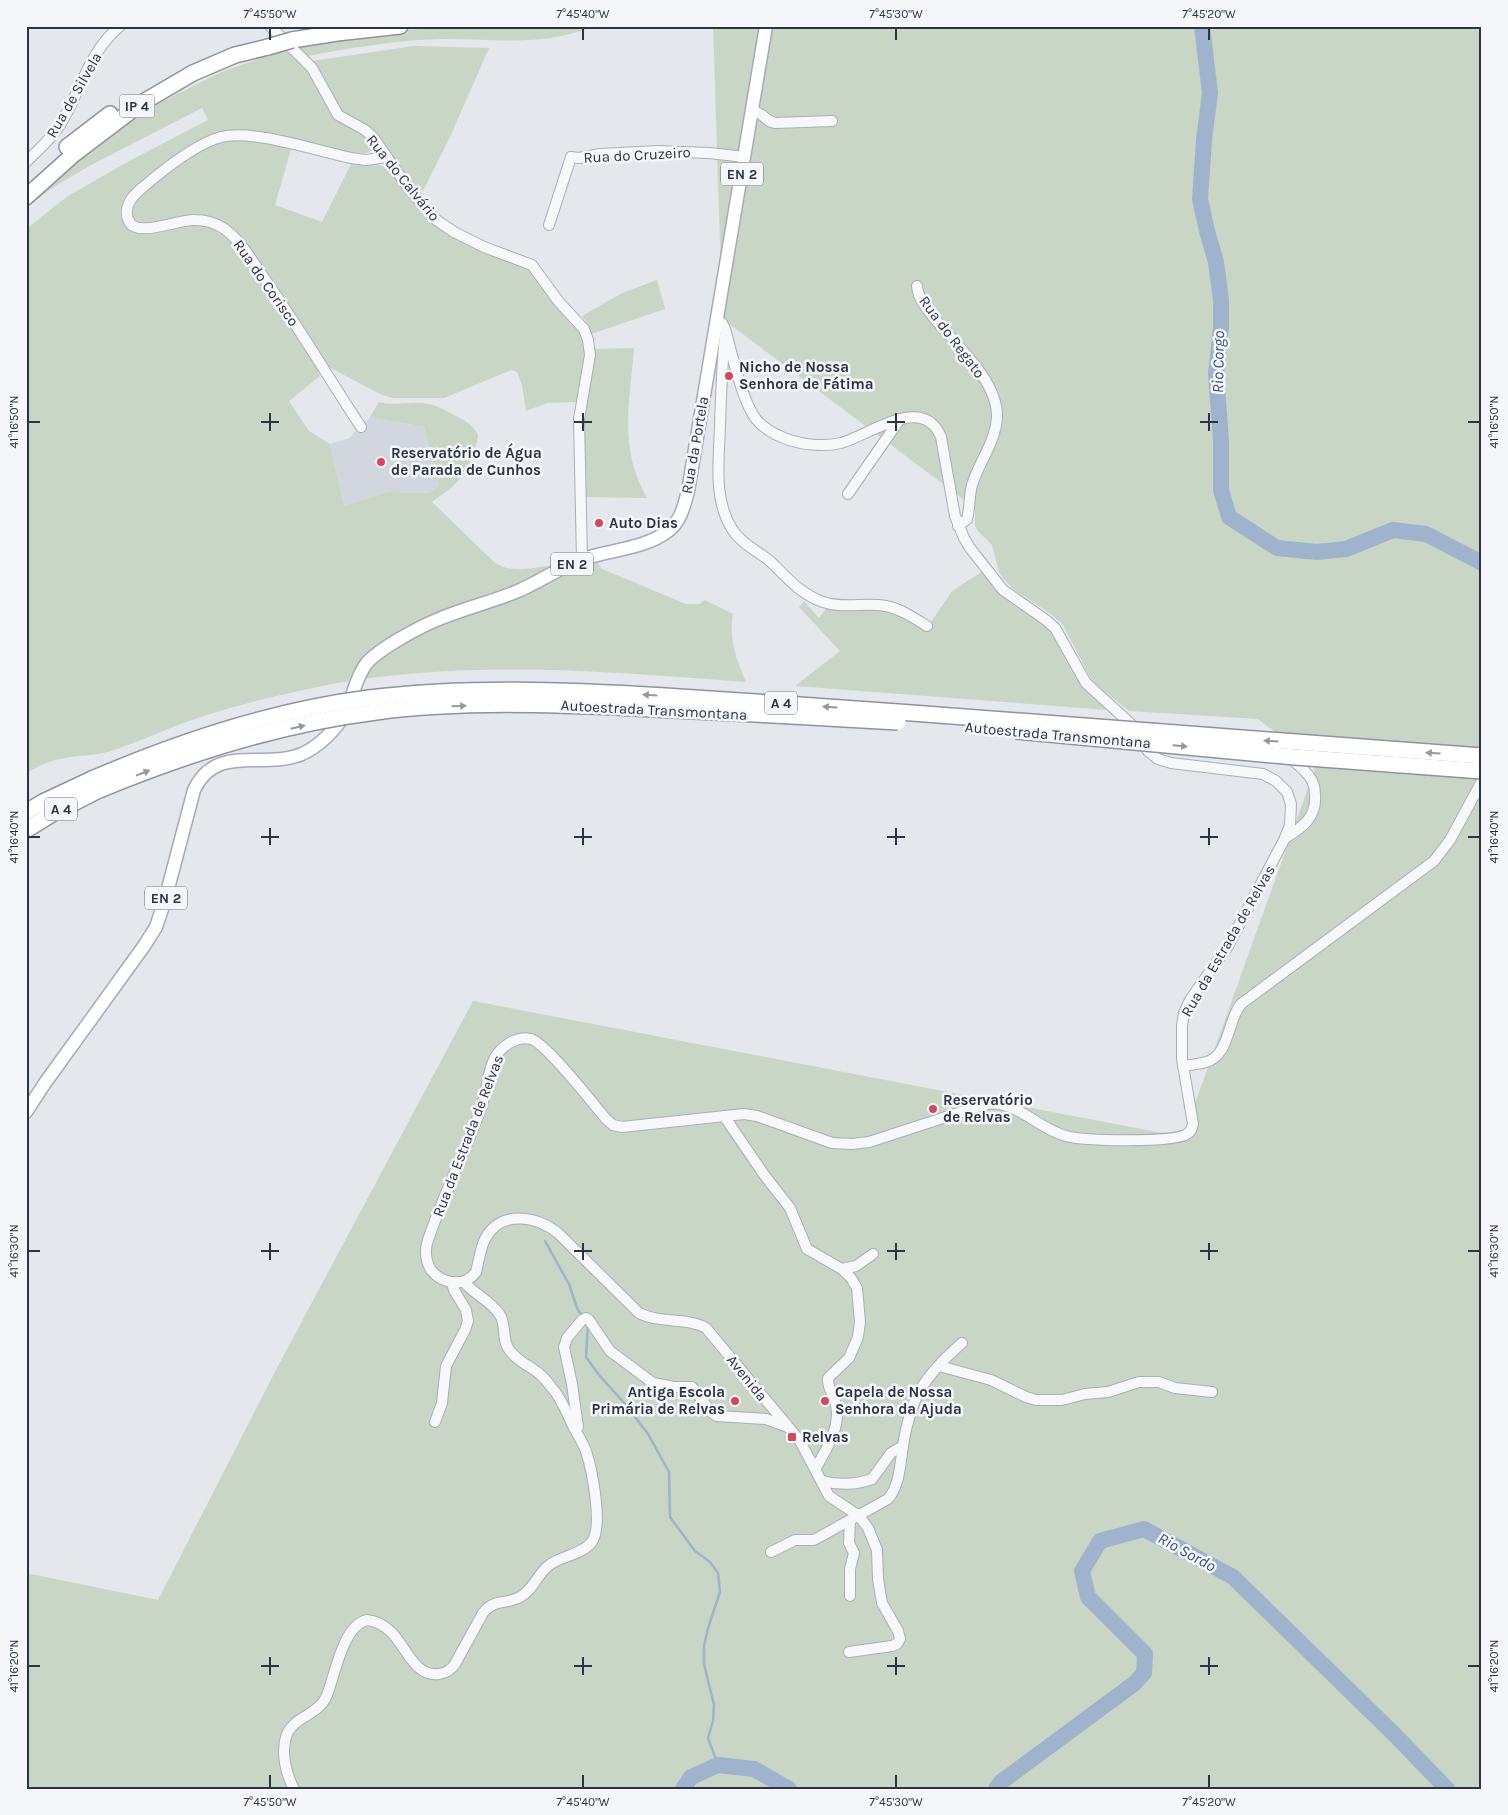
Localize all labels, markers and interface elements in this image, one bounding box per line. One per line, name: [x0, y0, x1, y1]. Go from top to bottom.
text: 7°45'50"W: [243, 7, 297, 21]
text: 7°45'40"W: [556, 7, 610, 21]
text: 7°45'30"W: [869, 7, 923, 21]
text: 7°45'20"W: [1182, 7, 1236, 21]
street label: Rua de Silvela: [42, 49, 106, 141]
road number: IP 4: [120, 94, 154, 118]
street label: Rua do Calvário: [363, 131, 443, 225]
street label: Rua do Cruzeiro: [583, 143, 691, 167]
road number: EN 2: [721, 162, 763, 185]
street label: Rua do Corisco: [229, 236, 303, 330]
street label: Rua do Regato: [915, 292, 989, 382]
water label: Rio Corgo: [1208, 331, 1228, 393]
place label: Nicho de Nossa Senhora de Fátima: [739, 358, 874, 393]
marker: Nicho de Nossa Senhora de Fátima: [723, 370, 735, 382]
street label: Rua da Portela: [678, 395, 712, 495]
text: 41°16'50"N: [7, 396, 21, 448]
text: 41°16'50"N: [1487, 396, 1501, 448]
place label: Reservatório de Água de Parada de Cunhos: [391, 443, 542, 479]
marker: Reservatório de Água de Parada de Cunhos: [375, 456, 387, 468]
place label: Auto Dias: [609, 514, 678, 532]
marker: Auto Dias: [593, 517, 605, 529]
road number: EN 2: [551, 552, 593, 576]
one-way arrow: [642, 690, 658, 698]
road number: A 4: [765, 691, 797, 714]
street label: Autoestrada Transmontana: [560, 696, 748, 724]
one-way arrow: [451, 702, 467, 710]
one-way arrow: [822, 703, 838, 711]
street label: Autoestrada Transmontana: [964, 718, 1152, 752]
one-way arrow: [291, 723, 306, 731]
one-way arrow: [1263, 736, 1279, 744]
one-way arrow: [1172, 742, 1188, 750]
one-way arrow: [1425, 748, 1441, 756]
one-way arrow: [135, 769, 150, 776]
road number: A 4: [45, 798, 77, 821]
text: 41°16'40"N: [7, 811, 21, 863]
text: 41°16'40"N: [1487, 811, 1501, 863]
street label: Rua da Estrada de Relvas: [1177, 862, 1279, 1020]
road number: EN 2: [145, 886, 187, 910]
street label: Rua da Estrada de Relvas: [429, 1052, 507, 1220]
place label: Reservatório de Relvas: [943, 1091, 1033, 1126]
marker: Reservatório de Relvas: [927, 1103, 939, 1115]
text: 41°16'30"N: [7, 1224, 21, 1278]
text: 41°16'30"N: [1487, 1224, 1501, 1278]
street label: Avenida: [723, 1351, 771, 1405]
place label: Antiga Escola Primária de Relvas: [592, 1383, 725, 1418]
place label: Capela de Nossa Senhora da Ajuda: [835, 1383, 962, 1418]
marker: Antiga Escola Primária de Relvas: [729, 1395, 741, 1407]
marker: Capela de Nossa Senhora da Ajuda: [819, 1395, 831, 1407]
place label: Relvas: [802, 1428, 849, 1446]
marker: Relvas: [786, 1431, 798, 1443]
water label: Rio Sordo: [1155, 1528, 1219, 1576]
text: 41°16'20"N: [7, 1639, 21, 1693]
text: 41°16'20"N: [1487, 1639, 1501, 1693]
text: 7°45'50"W: [243, 1795, 297, 1809]
text: 7°45'40"W: [556, 1795, 610, 1809]
text: 7°45'30"W: [869, 1795, 923, 1809]
text: 7°45'20"W: [1182, 1795, 1236, 1809]

